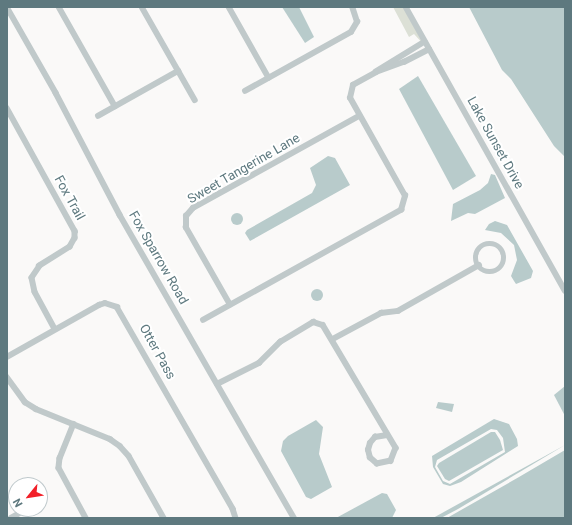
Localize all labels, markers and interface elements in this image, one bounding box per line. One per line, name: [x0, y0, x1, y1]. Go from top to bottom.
street label: Lake Sunset Drive: [463, 94, 527, 192]
street label: Sweet Tangerine Lane: [185, 130, 303, 208]
street label: Fox Trail: [50, 173, 88, 223]
street label: Fox Sparrow Road: [125, 209, 191, 307]
street label: Otter Pass: [135, 322, 179, 382]
north arrow: [8, 477, 48, 517]
text: N: [10, 496, 26, 509]

